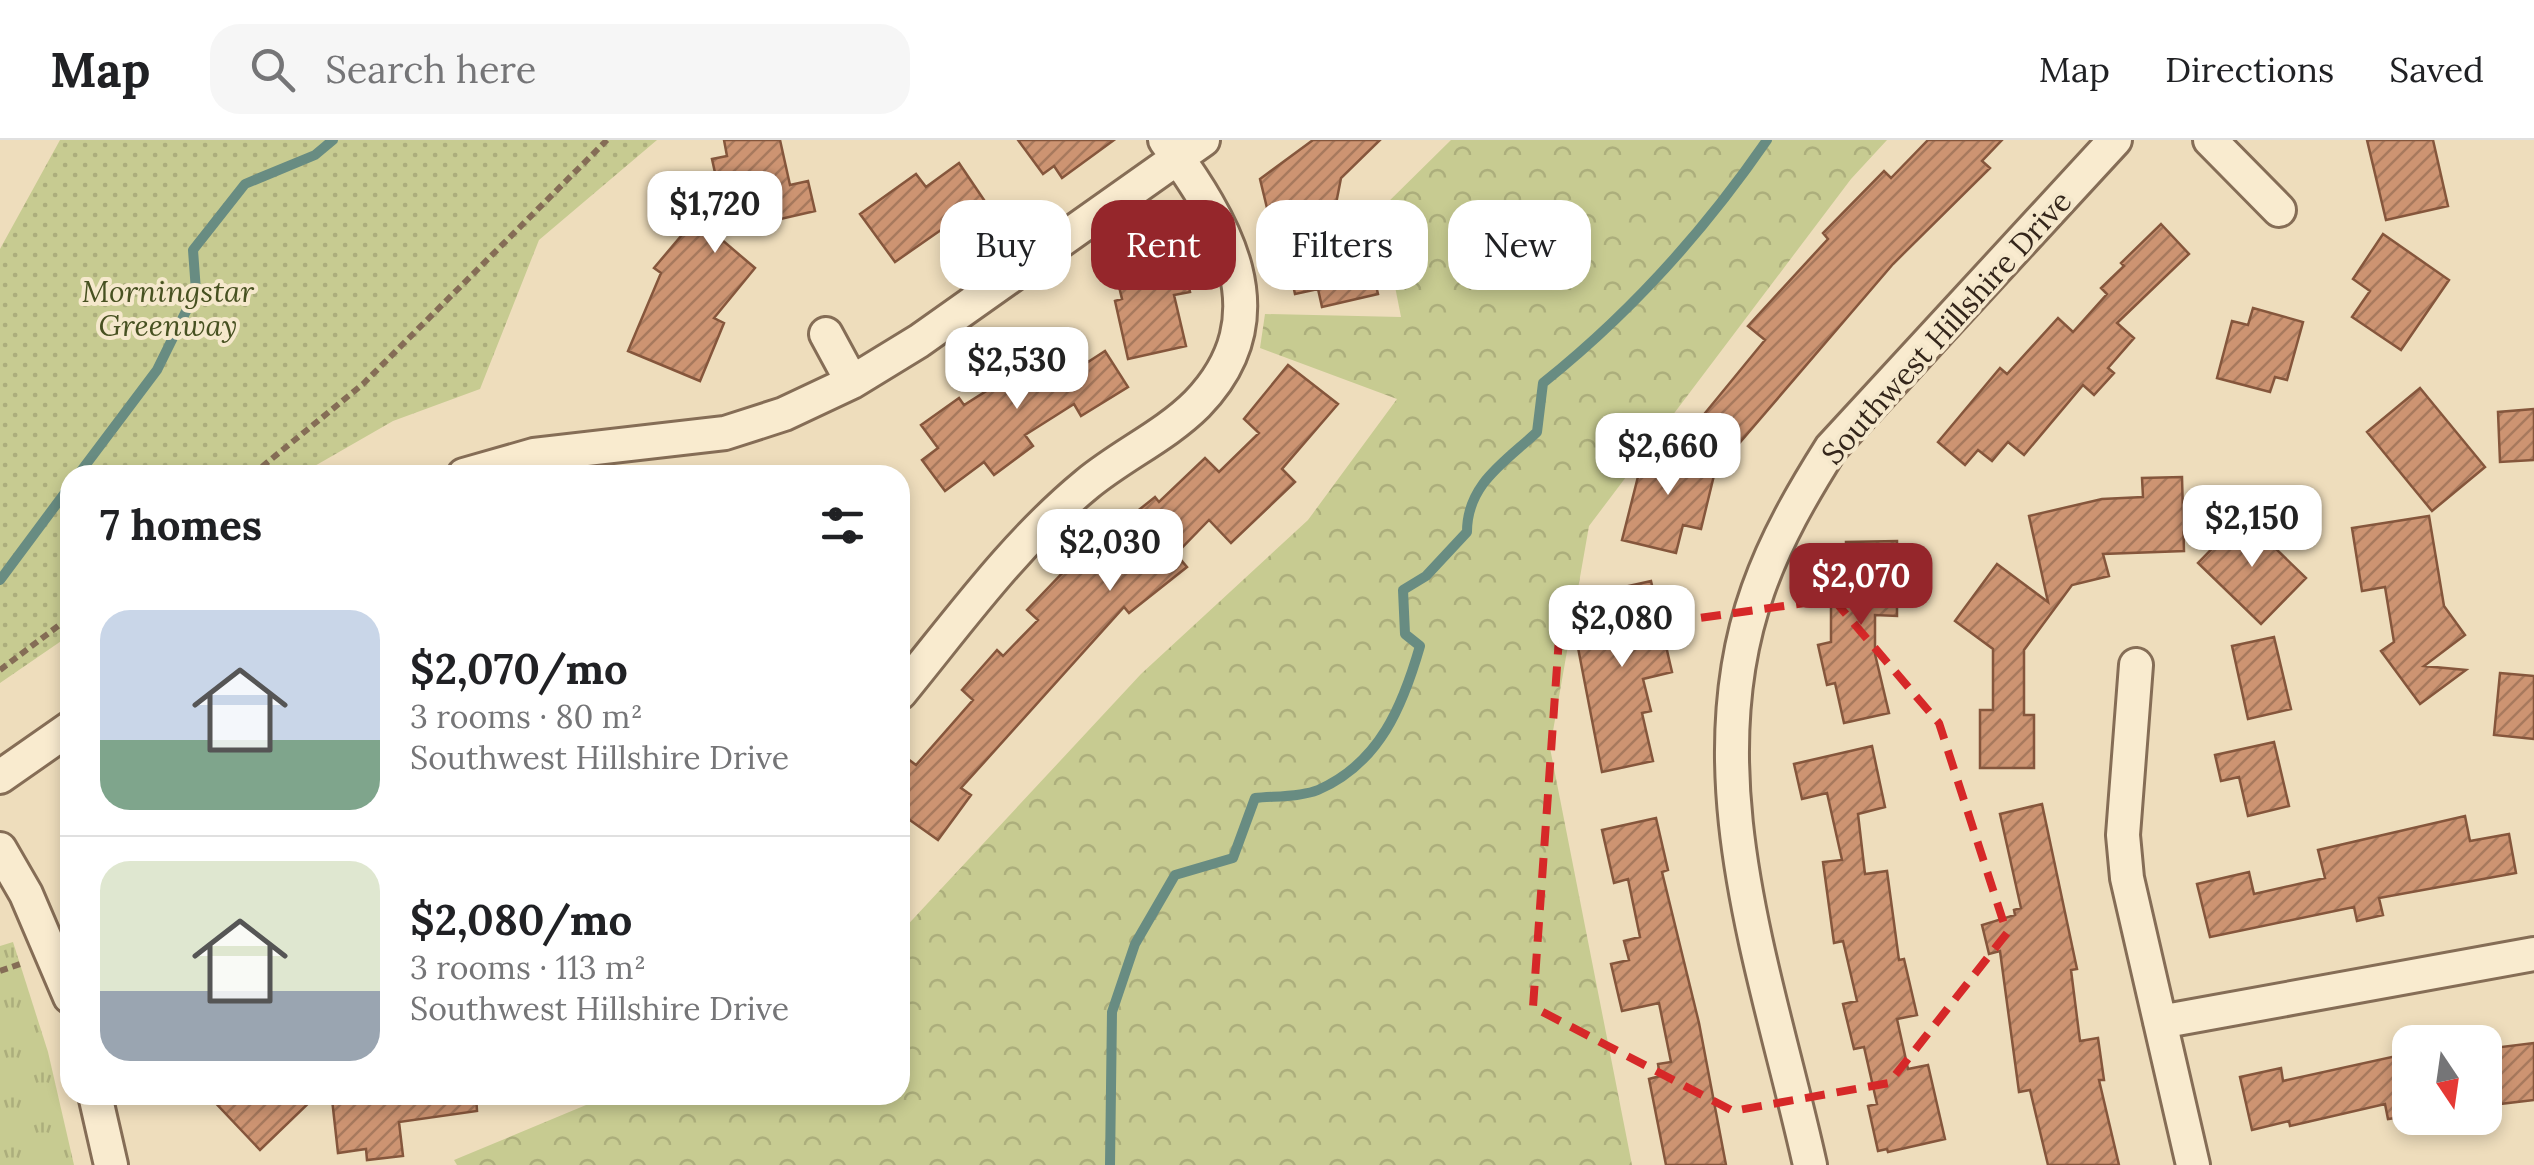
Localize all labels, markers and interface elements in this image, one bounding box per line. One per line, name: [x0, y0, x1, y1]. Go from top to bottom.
search box: [210, 24, 910, 114]
text: Map: [50, 39, 150, 100]
icon: search: [245, 42, 300, 97]
text: Search here: [325, 45, 536, 93]
text: Map: [2039, 47, 2110, 92]
text: Directions: [2165, 47, 2334, 92]
text: Saved: [2389, 47, 2484, 92]
pin: $1,720: [634, 171, 796, 256]
street label: Southwest Hillshire Drive: [1813, 182, 2079, 472]
text: $1,720: [669, 183, 761, 224]
chip: Buy: [940, 200, 1071, 290]
chip: Rent: [1091, 200, 1236, 290]
chip: Filters: [1256, 200, 1428, 290]
chip: New: [1448, 200, 1591, 290]
park label: Morningstar Greenway: [82, 272, 255, 344]
pin: $2,530: [936, 327, 1098, 412]
text: $2,530: [967, 339, 1067, 380]
pin: $2,660: [1587, 413, 1749, 498]
text: $2,660: [1617, 425, 1719, 466]
pin: $2,150: [2171, 485, 2333, 570]
text: $2,150: [2205, 497, 2299, 538]
text: 7 homes: [100, 498, 262, 552]
icon: filters: [815, 498, 870, 553]
pin: $2,030: [1029, 509, 1191, 594]
text: $2,030: [1059, 521, 1161, 562]
pin: $2,070: [1780, 543, 1942, 628]
text: $2,070: [1811, 555, 1911, 596]
pin: $2,080: [1541, 585, 1703, 670]
text: $2,080: [1571, 597, 1673, 638]
text: $2,070/mo: [410, 642, 628, 696]
icon: home: [180, 650, 300, 770]
text: 3 rooms · 80 m²: [410, 696, 643, 737]
text: Southwest Hillshire Drive: [410, 737, 789, 778]
text: $2,080/mo: [410, 893, 632, 947]
icon: home: [180, 901, 300, 1021]
text: 3 rooms · 113 m²: [410, 947, 646, 988]
text: Southwest Hillshire Drive: [410, 988, 789, 1029]
north arrow: [2392, 1025, 2502, 1135]
map controls: [2392, 1025, 2502, 1135]

